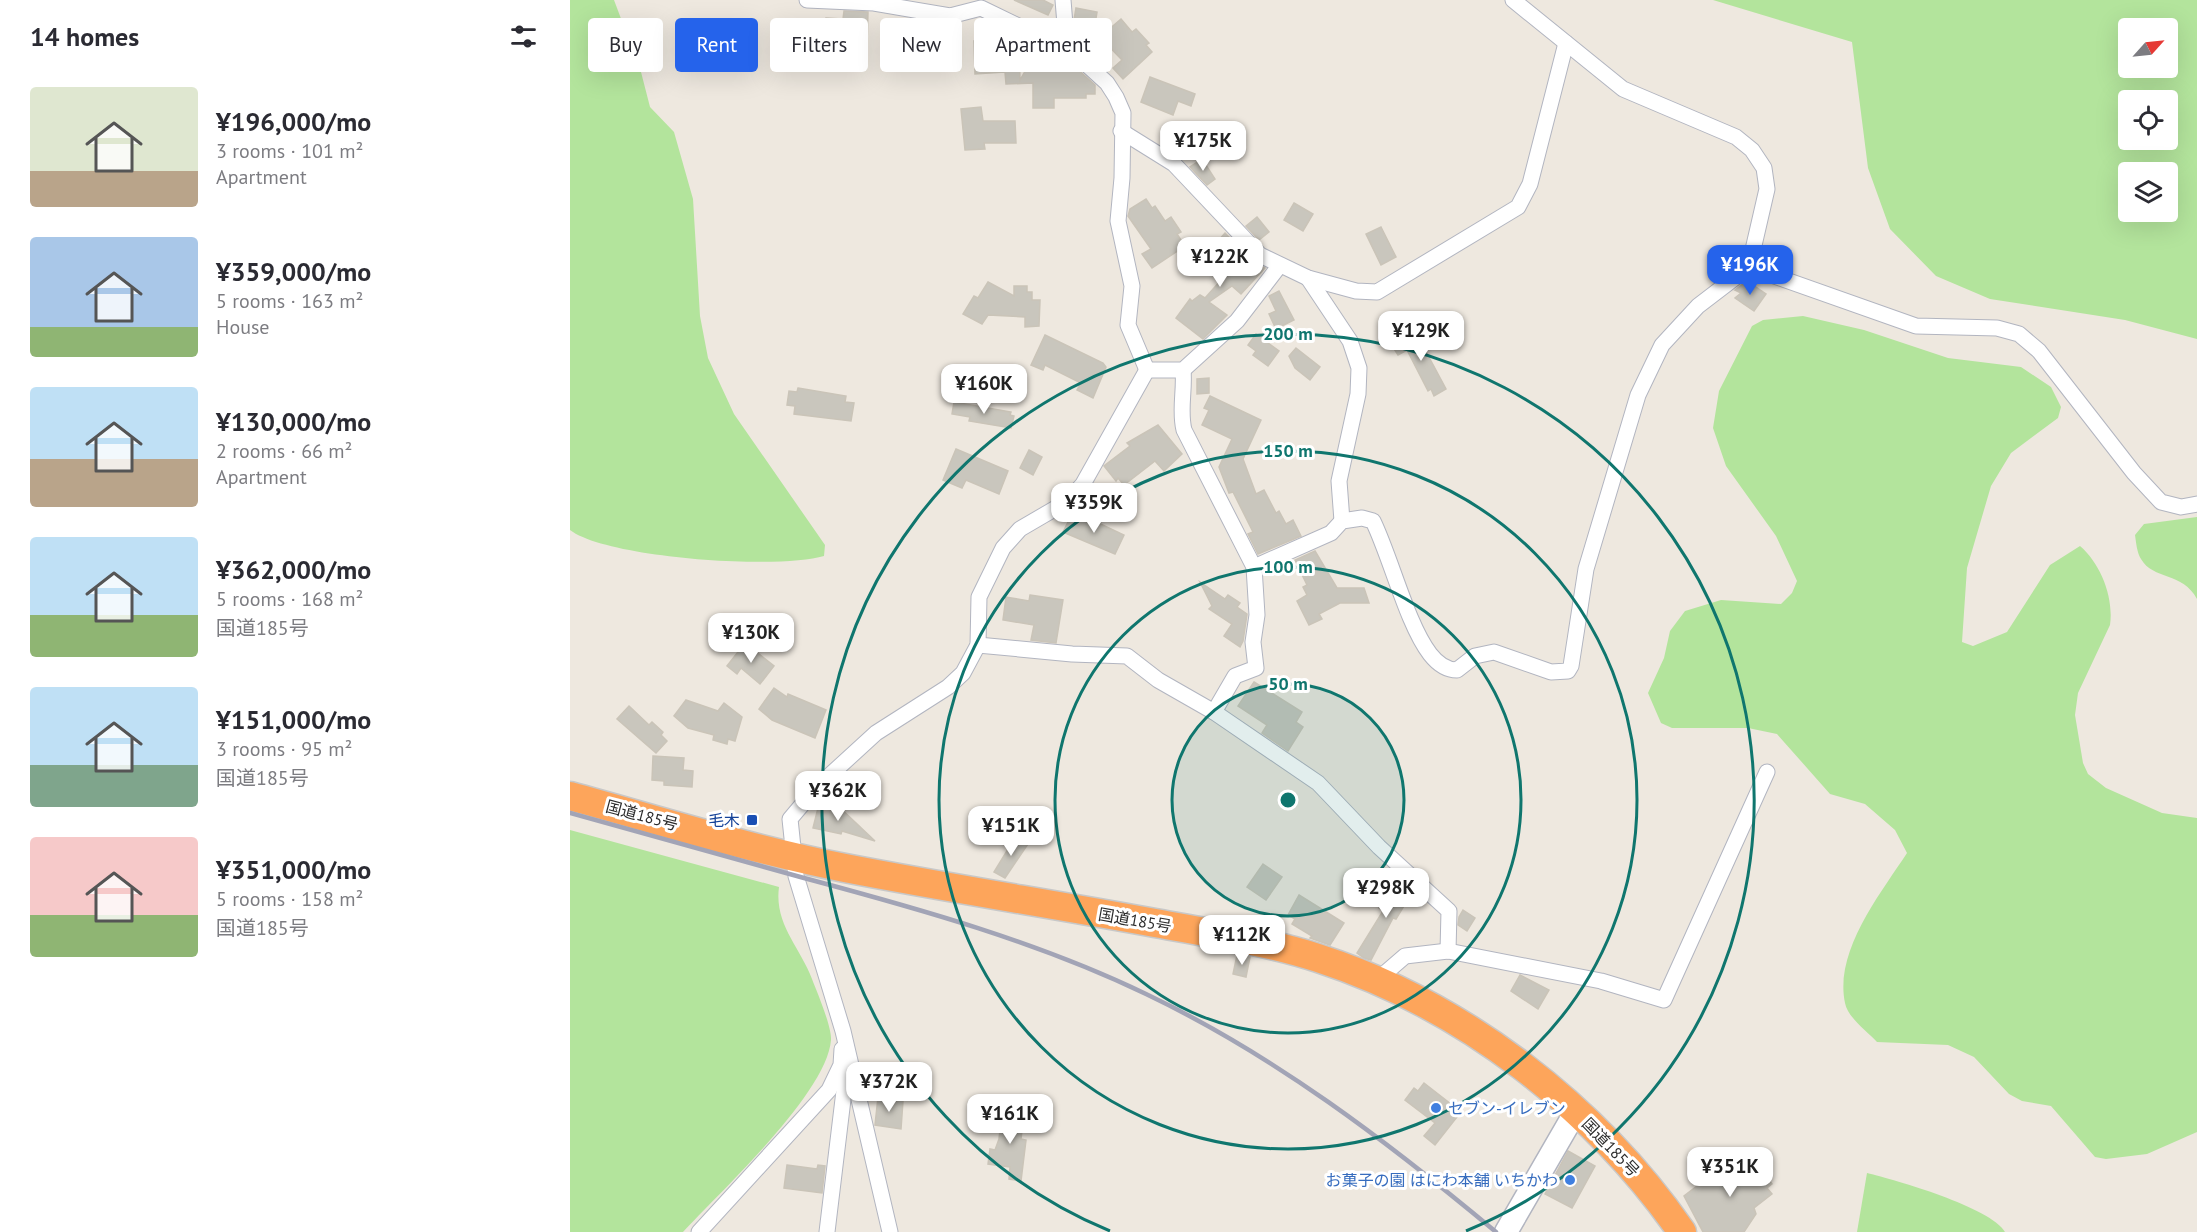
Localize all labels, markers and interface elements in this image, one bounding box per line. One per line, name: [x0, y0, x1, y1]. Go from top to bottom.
chip: Buy: [588, 18, 663, 72]
chip: Rent: [675, 18, 758, 72]
chip: Filters: [770, 18, 868, 72]
chip: New: [880, 18, 962, 72]
chip: Apartment: [974, 18, 1112, 72]
north arrow: [2118, 18, 2178, 78]
map controls: [2118, 18, 2178, 222]
text: 14 homes: [30, 20, 139, 53]
icon: filters: [507, 20, 540, 53]
button: locate: [2118, 90, 2178, 150]
text: ¥196,000/mo: [216, 105, 371, 138]
icon: home: [78, 111, 150, 183]
pin: ¥175K: [1161, 121, 1245, 172]
text: ¥175K: [1174, 127, 1232, 153]
text: 3 rooms · 101 m²: [216, 138, 363, 164]
button: layers: [2118, 162, 2178, 222]
text: Apartment: [216, 164, 307, 190]
pin: ¥122K: [1178, 237, 1262, 288]
text: ¥122K: [1191, 243, 1249, 269]
pin: ¥196K: [1708, 245, 1792, 296]
text: ¥196K: [1721, 251, 1779, 277]
text: ¥359,000/mo: [216, 255, 371, 288]
icon: home: [78, 261, 150, 333]
text: 5 rooms · 163 m²: [216, 288, 363, 314]
pin: ¥129K: [1379, 311, 1463, 362]
text: House: [216, 314, 270, 340]
text: ¥129K: [1392, 317, 1450, 343]
text: 200 m: [1263, 322, 1313, 345]
pin: ¥160K: [942, 364, 1026, 415]
text: ¥160K: [955, 370, 1013, 396]
text: ¥130,000/mo: [216, 405, 371, 438]
icon: home: [78, 411, 150, 483]
text: 2 rooms · 66 m²: [216, 438, 352, 464]
text: 150 m: [1263, 439, 1313, 462]
text: Apartment: [216, 464, 307, 490]
pin: ¥359K: [1052, 483, 1136, 534]
text: ¥359K: [1065, 489, 1123, 515]
text: ¥362,000/mo: [216, 553, 371, 586]
text: 100 m: [1263, 555, 1313, 578]
icon: home: [78, 561, 150, 633]
text: 5 rooms · 168 m²: [216, 586, 363, 612]
pin: ¥130K: [709, 613, 793, 664]
text: 国道185号: [216, 615, 309, 641]
text: ¥130K: [722, 619, 780, 645]
text: 50 m: [1268, 672, 1308, 695]
text: ¥151,000/mo: [216, 703, 371, 736]
icon: home: [78, 711, 150, 783]
text: 3 rooms · 95 m²: [216, 736, 352, 762]
text: 国道185号: [216, 765, 309, 791]
pin: ¥362K: [796, 771, 880, 822]
text: ¥362K: [809, 777, 867, 803]
centre of rings: [1278, 790, 1298, 810]
street label: 国道185号: [604, 796, 680, 834]
pin: ¥151K: [969, 806, 1053, 857]
place label: 毛木: [708, 810, 740, 830]
text: ¥151K: [982, 812, 1040, 838]
marker: 毛木: [745, 813, 759, 827]
text: ¥351,000/mo: [216, 853, 371, 886]
icon: home: [78, 861, 150, 933]
pin: ¥298K: [1344, 868, 1428, 919]
text: ¥298K: [1357, 874, 1415, 900]
text: 5 rooms · 158 m²: [216, 886, 363, 912]
street label: 国道185号: [1097, 904, 1173, 936]
text: 国道185号: [216, 915, 309, 941]
pin: ¥112K: [1200, 915, 1284, 966]
text: ¥112K: [1213, 921, 1271, 947]
pin: ¥372K: [847, 1062, 931, 1113]
text: ¥372K: [860, 1068, 918, 1094]
pin: ¥161K: [968, 1094, 1052, 1145]
place label: セブン-イレブン: [1448, 1098, 1566, 1118]
text: ¥161K: [981, 1100, 1039, 1126]
marker: セブン-イレブン: [1429, 1101, 1443, 1115]
street label: 国道185号: [1578, 1113, 1644, 1181]
pin: ¥351K: [1688, 1147, 1772, 1198]
text: ¥351K: [1701, 1153, 1759, 1179]
place label: お菓子の園 はにわ本舗 いちかわ: [1325, 1170, 1558, 1190]
marker: お菓子の園 はにわ本舗 いちかわ: [1563, 1173, 1577, 1187]

